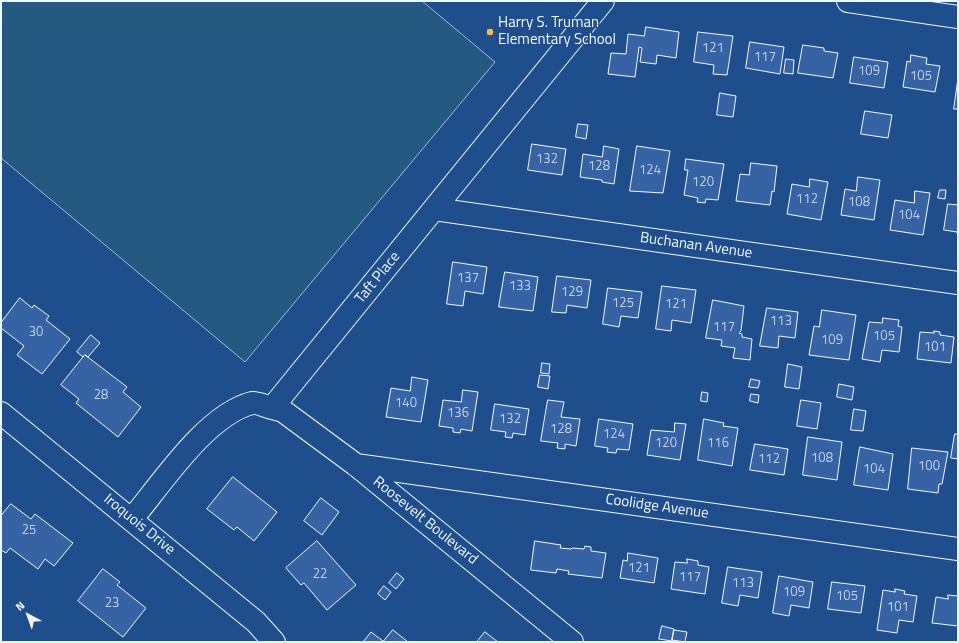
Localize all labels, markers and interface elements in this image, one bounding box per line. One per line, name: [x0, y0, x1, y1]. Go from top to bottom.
place label: Harry S. Truman Elementary School: [498, 14, 616, 49]
marker: Harry S. Truman Elementary School: [485, 27, 495, 37]
house number: 121: [702, 41, 724, 57]
house number: 117: [754, 50, 776, 66]
house number: 109: [858, 64, 880, 80]
house number: 105: [910, 69, 932, 85]
house number: 132: [536, 152, 558, 168]
house number: 128: [588, 159, 610, 175]
house number: 124: [639, 163, 661, 179]
house number: 120: [692, 175, 714, 191]
house number: 112: [796, 192, 818, 208]
house number: 108: [848, 195, 870, 211]
house number: 104: [898, 208, 920, 224]
street label: Buchanan Avenue: [639, 229, 753, 263]
street label: Taft Place: [352, 248, 404, 308]
house number: 137: [457, 271, 479, 287]
house number: 133: [509, 279, 531, 295]
house number: 129: [561, 285, 583, 301]
house number: 125: [612, 296, 634, 312]
house number: 121: [665, 297, 687, 313]
house number: 113: [770, 314, 792, 330]
house number: 117: [713, 320, 735, 336]
house number: 30: [29, 325, 43, 341]
house number: 105: [873, 329, 895, 345]
house number: 109: [821, 333, 843, 349]
house number: 101: [924, 340, 946, 356]
house number: 28: [94, 388, 108, 404]
house number: 140: [395, 396, 417, 412]
house number: 136: [447, 406, 469, 422]
house number: 132: [499, 412, 521, 428]
house number: 128: [550, 422, 572, 438]
house number: 124: [603, 427, 625, 443]
house number: 120: [655, 436, 677, 452]
house number: 116: [707, 436, 729, 452]
house number: 108: [811, 451, 833, 467]
house number: 112: [758, 452, 780, 468]
house number: 100: [918, 459, 940, 475]
house number: 104: [863, 462, 885, 478]
street label: Roosevelt Boulevard: [369, 473, 481, 569]
street label: Iroquois Drive: [100, 491, 178, 559]
street label: Coolidge Avenue: [604, 491, 710, 523]
house number: 25: [22, 523, 36, 539]
house number: 121: [628, 561, 650, 577]
house number: 22: [313, 567, 327, 583]
house number: 117: [679, 570, 701, 586]
house number: 113: [732, 576, 754, 592]
house number: 109: [783, 585, 805, 601]
house number: 105: [836, 589, 858, 605]
north arrow: [8, 595, 48, 635]
house number: 23: [105, 596, 119, 612]
text: N: [12, 597, 28, 614]
house number: 101: [887, 600, 909, 616]

